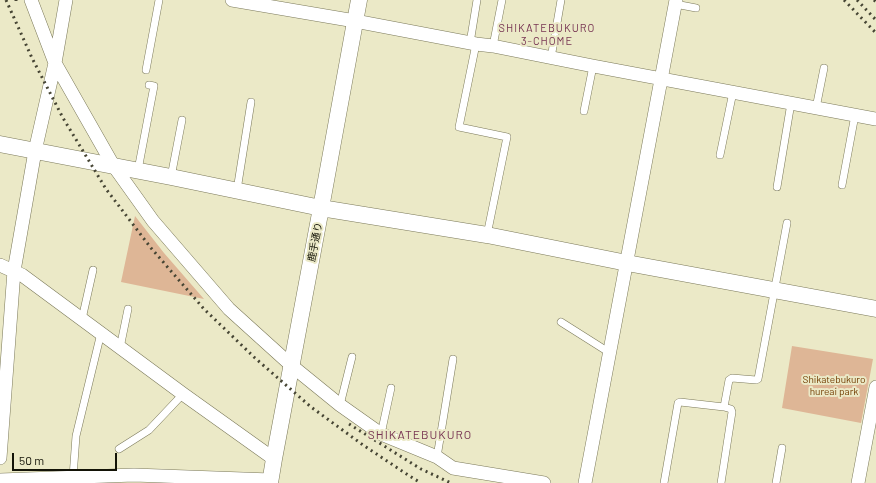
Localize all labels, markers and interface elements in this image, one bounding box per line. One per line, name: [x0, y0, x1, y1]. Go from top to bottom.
district label: SHIKATEBUKURO 3-CHOME: [499, 21, 595, 47]
street label: 鹿手通り: [305, 221, 325, 263]
park label: Shikatebukuro hureai park: [803, 374, 865, 398]
district label: SHIKATEBUKURO: [368, 428, 472, 442]
scale bar: [14, 445, 119, 471]
text: 50 m: [19, 453, 44, 467]

